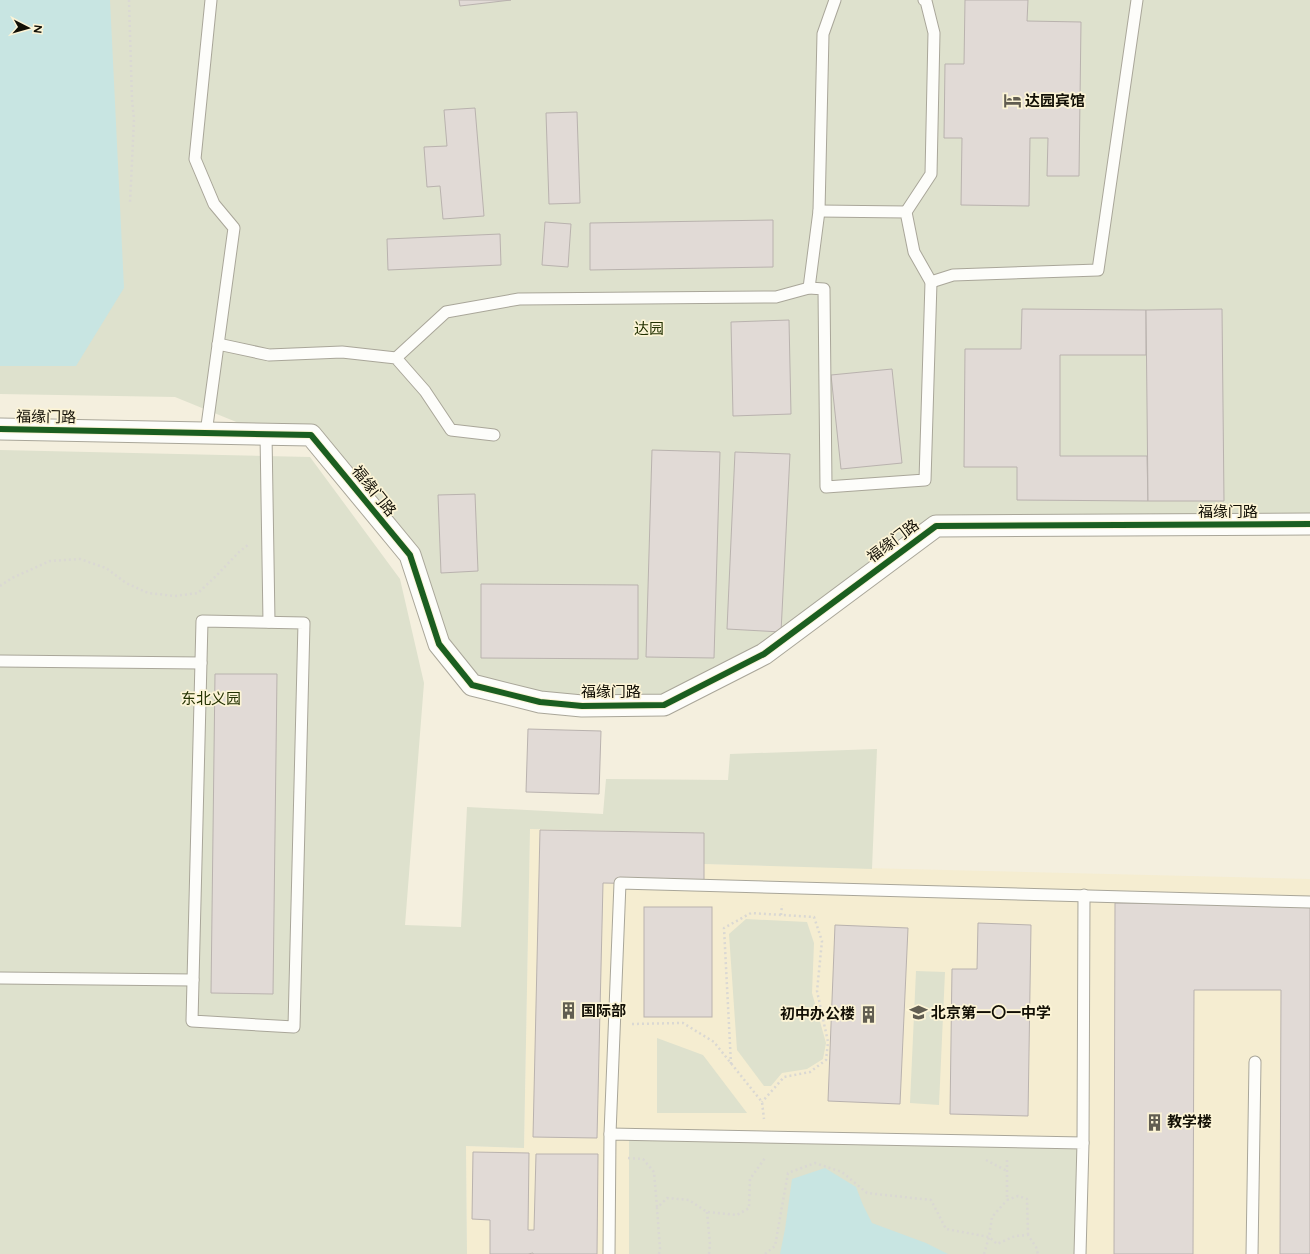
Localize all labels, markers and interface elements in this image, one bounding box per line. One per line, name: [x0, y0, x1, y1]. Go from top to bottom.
north arrow: [8, 8, 48, 48]
text: N: [31, 24, 44, 34]
hotel icon: 达园宾馆: [1002, 91, 1022, 111]
place label: 达园宾馆: [1025, 92, 1085, 110]
park label: 达园: [634, 320, 664, 338]
street label: 福缘门路: [16, 407, 76, 427]
street label: 福缘门路: [348, 462, 400, 520]
street label: 福缘门路: [1198, 503, 1258, 521]
street label: 福缘门路: [864, 516, 922, 566]
street label: 福缘门路: [581, 683, 641, 701]
park label: 东北义园: [181, 690, 241, 708]
building icon: 国际部: [558, 1001, 578, 1021]
place label: 国际部: [581, 1002, 626, 1020]
school or university icon: 北京第一〇一中学: [908, 1003, 928, 1023]
building icon: 初中办公楼: [858, 1004, 878, 1024]
place label: 北京第一〇一中学: [931, 1004, 1051, 1022]
place label: 初中办公楼: [780, 1005, 855, 1023]
building icon: 教学楼: [1144, 1112, 1164, 1132]
place label: 教学楼: [1167, 1113, 1212, 1131]

